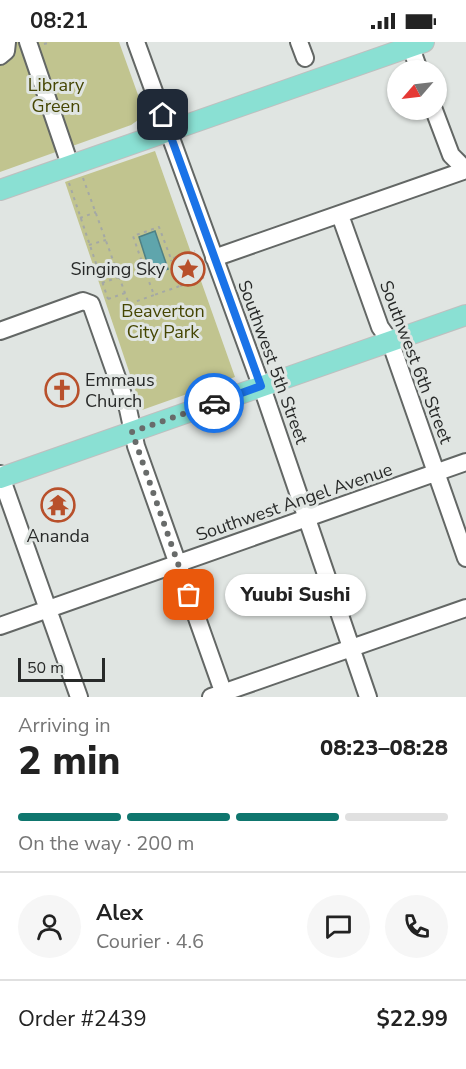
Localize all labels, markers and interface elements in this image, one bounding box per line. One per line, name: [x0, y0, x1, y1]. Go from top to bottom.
text: 08:21: [30, 6, 88, 36]
north arrow: [387, 60, 447, 120]
map controls: [387, 60, 447, 120]
park label: Library Green: [28, 73, 85, 118]
pin: [137, 89, 188, 140]
icon: home: [146, 98, 179, 131]
place icon: Singing Sky: [170, 251, 206, 287]
place label: Singing Sky: [70, 257, 166, 281]
street label: Southwest 5th Street: [232, 277, 314, 448]
street label: Southwest 6th Street: [374, 277, 458, 448]
park label: Beaverton City Park: [121, 299, 205, 344]
place label: Emmaus Church: [85, 368, 155, 413]
church icon: Emmaus Church: [44, 372, 80, 408]
courier: [184, 373, 244, 433]
icon: car: [198, 387, 231, 420]
street label: Southwest Angel Avenue: [193, 457, 395, 547]
temple icon: Ananda: [40, 487, 76, 523]
place label: Ananda: [26, 524, 90, 548]
pin: [163, 569, 214, 620]
callout: Yuubi Sushi: [225, 574, 366, 616]
icon: bag: [172, 578, 205, 611]
text: Yuubi Sushi: [241, 581, 350, 608]
scale bar: [18, 655, 105, 682]
text: 50 m: [27, 657, 64, 679]
text: Arriving in: [18, 712, 111, 739]
text: 08:23–08:28: [320, 733, 448, 763]
text: 2 min: [18, 735, 121, 788]
text: On the way · 200 m: [18, 830, 194, 857]
button: person: [18, 895, 81, 958]
button: chat: [307, 895, 370, 958]
button: phone: [385, 895, 448, 958]
text: Alex: [96, 898, 143, 928]
text: Courier · 4.6: [96, 928, 204, 955]
text: Order #2439: [18, 1004, 147, 1034]
text: $22.99: [377, 1004, 448, 1034]

